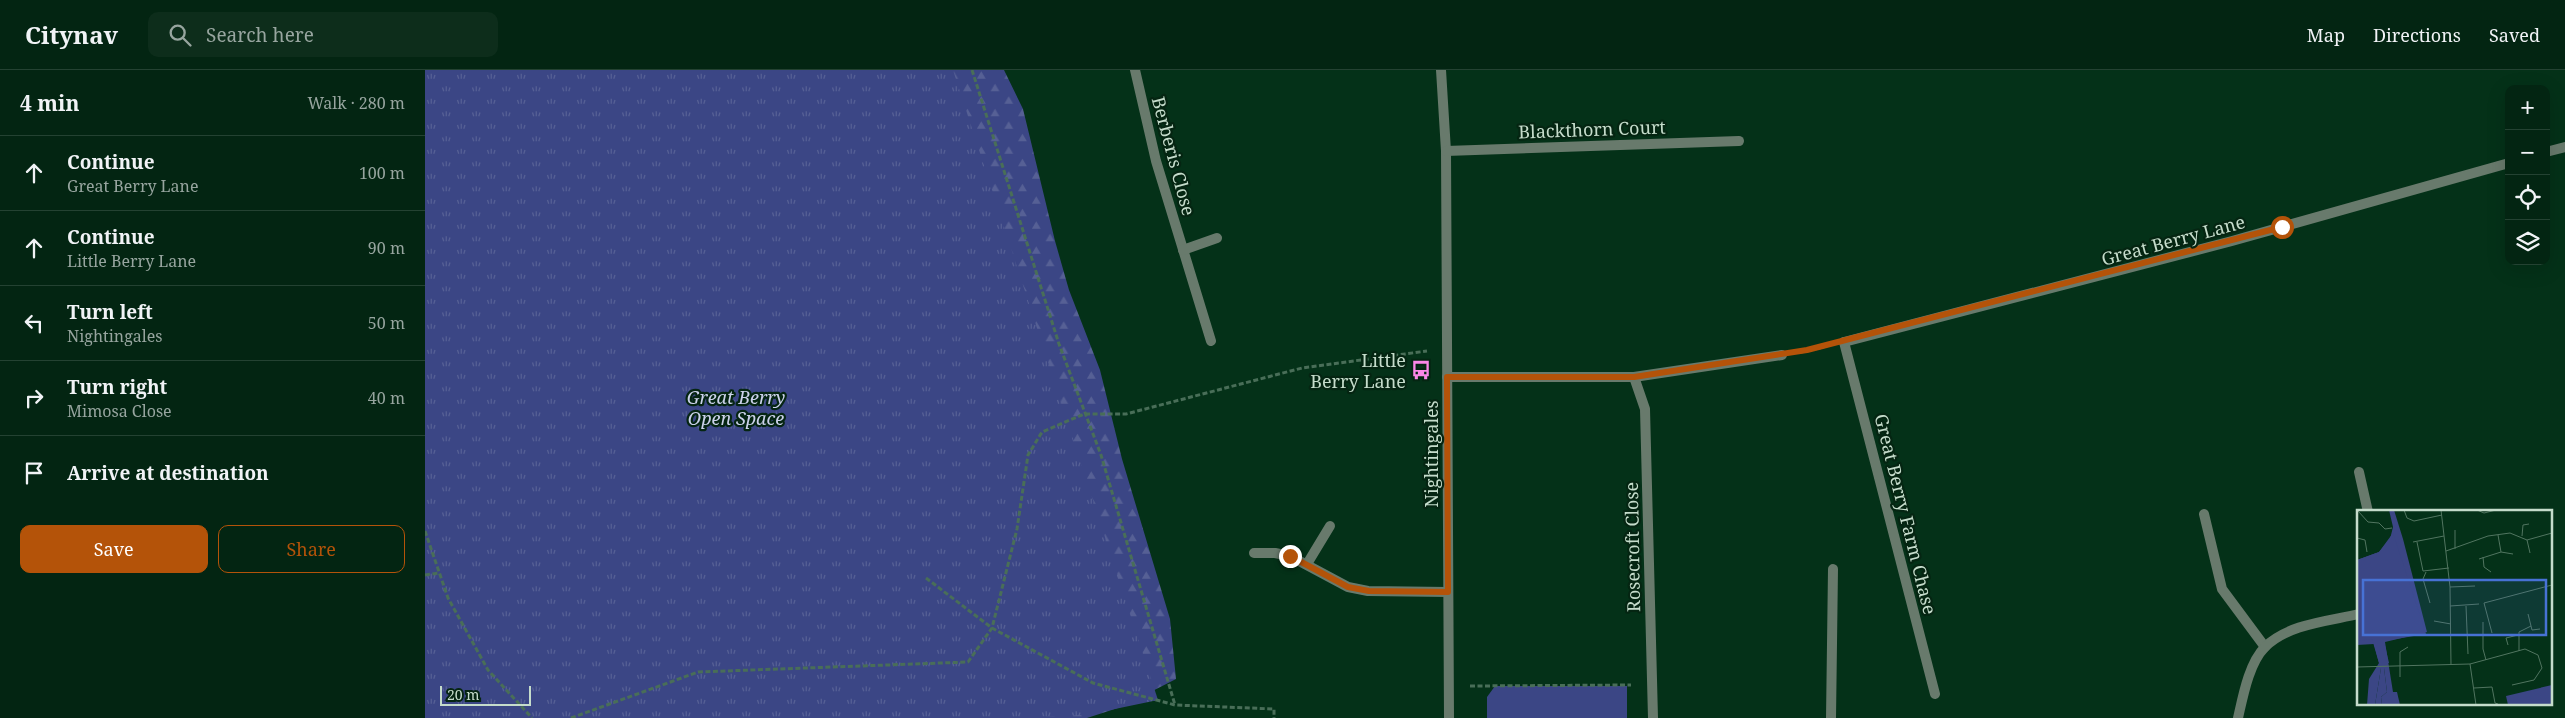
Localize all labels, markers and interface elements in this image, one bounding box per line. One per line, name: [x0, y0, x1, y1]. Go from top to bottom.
search box: [148, 12, 498, 57]
text: Citynav: [25, 18, 118, 51]
icon: search: [166, 21, 194, 49]
text: Search here: [206, 22, 314, 48]
text: Map: [2307, 23, 2345, 47]
text: Directions: [2373, 23, 2461, 47]
text: Saved: [2489, 23, 2540, 47]
map controls: [2505, 85, 2550, 265]
button: +: [2505, 85, 2550, 130]
text: 4 min: [20, 89, 79, 117]
text: Walk · 280 m: [308, 92, 405, 114]
street label: Berberis Close: [1147, 94, 1201, 218]
street label: Blackthorn Court: [1518, 114, 1666, 144]
button: −: [2505, 130, 2550, 175]
text: Continue: [67, 149, 155, 175]
icon: ahead: [20, 159, 48, 187]
text: 100 m: [359, 162, 405, 184]
text: Great Berry Lane: [67, 175, 198, 197]
button: locate: [2505, 175, 2550, 220]
street label: Great Berry Lane: [2098, 209, 2248, 271]
route start: [2271, 216, 2294, 239]
button: layers: [2505, 220, 2550, 265]
text: Continue: [67, 224, 155, 250]
icon: ahead: [20, 234, 48, 262]
text: 90 m: [368, 237, 405, 259]
text: Little Berry Lane: [67, 250, 196, 272]
text: Turn left: [67, 299, 153, 325]
icon: left: [20, 309, 48, 337]
text: 50 m: [368, 312, 405, 334]
text: Nightingales: [67, 325, 163, 347]
place label: Little Berry Lane: [1310, 348, 1406, 393]
bus stop icon: Little Berry Lane: [1410, 359, 1432, 381]
text: Turn right: [67, 374, 167, 400]
icon: right: [20, 384, 48, 412]
park label: Great Berry Open Space: [687, 385, 785, 430]
text: 40 m: [368, 387, 405, 409]
text: Mimosa Close: [67, 400, 172, 422]
street label: Nightingales: [1419, 400, 1443, 508]
street label: Great Berry Farm Chase: [1869, 411, 1943, 617]
icon: arrive: [20, 459, 48, 487]
text: Arrive at destination: [67, 460, 269, 486]
street label: Rosecroft Close: [1619, 482, 1645, 612]
inset map: [2357, 510, 2553, 706]
button: Save: [20, 525, 208, 573]
button: Share: [218, 525, 405, 573]
route end: [1279, 545, 1302, 568]
scale bar: [440, 683, 531, 706]
text: 20 m: [447, 685, 480, 704]

